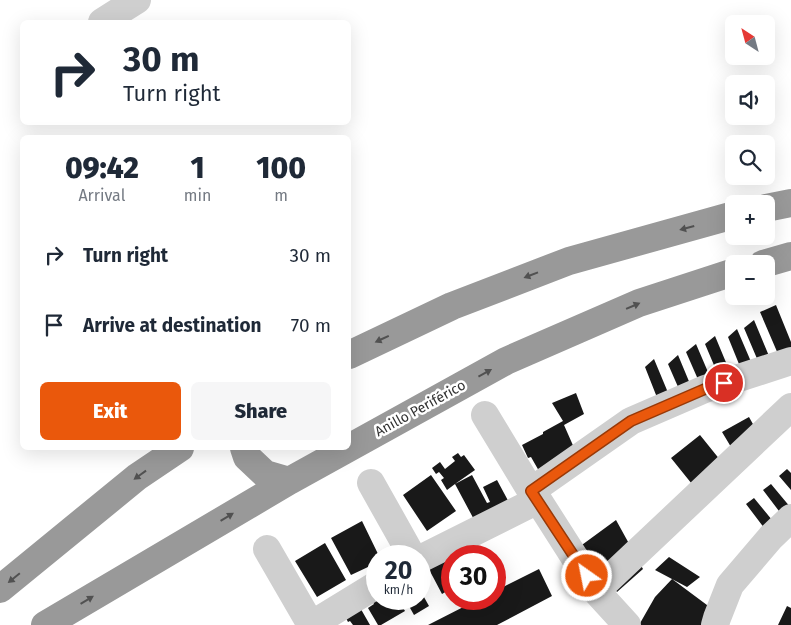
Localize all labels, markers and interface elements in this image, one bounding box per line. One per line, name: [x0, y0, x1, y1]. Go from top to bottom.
north arrow: [725, 15, 775, 65]
map controls: [725, 15, 775, 305]
text: 30 m: [123, 38, 200, 80]
icon: right: [40, 40, 105, 105]
button: sound: [725, 75, 775, 125]
text: Turn right: [123, 80, 220, 107]
button: search: [725, 135, 775, 185]
text: 09:42: [65, 150, 139, 186]
text: 1: [191, 150, 205, 186]
text: 100: [256, 150, 306, 186]
text: Arrival: [78, 186, 125, 205]
text: min: [184, 186, 211, 205]
text: m: [274, 186, 288, 205]
button: +: [725, 195, 775, 245]
one-way arrow: [679, 225, 694, 233]
icon: right: [40, 241, 68, 269]
text: Turn right: [83, 244, 168, 267]
text: 30 m: [290, 244, 331, 267]
button: −: [725, 255, 775, 305]
one-way arrow: [524, 272, 539, 280]
one-way arrow: [626, 301, 640, 309]
icon: arrive: [40, 311, 68, 339]
text: Arrive at destination: [83, 314, 262, 337]
text: 70 m: [291, 314, 331, 337]
one-way arrow: [375, 336, 389, 344]
pin: [703, 362, 745, 404]
one-way arrow: [478, 368, 491, 377]
icon: arrive: [710, 369, 738, 397]
street label: Anillo Periférico: [372, 377, 469, 440]
button: Exit: [40, 382, 181, 440]
button: Share: [191, 382, 331, 440]
one-way arrow: [134, 470, 147, 481]
one-way arrow: [221, 513, 234, 522]
speed limit sign: 30: [441, 545, 506, 610]
position arrow: [560, 549, 612, 601]
text: 20: [385, 556, 412, 586]
one-way arrow: [8, 572, 21, 583]
text: km/h: [384, 583, 413, 597]
one-way arrow: [81, 596, 94, 605]

